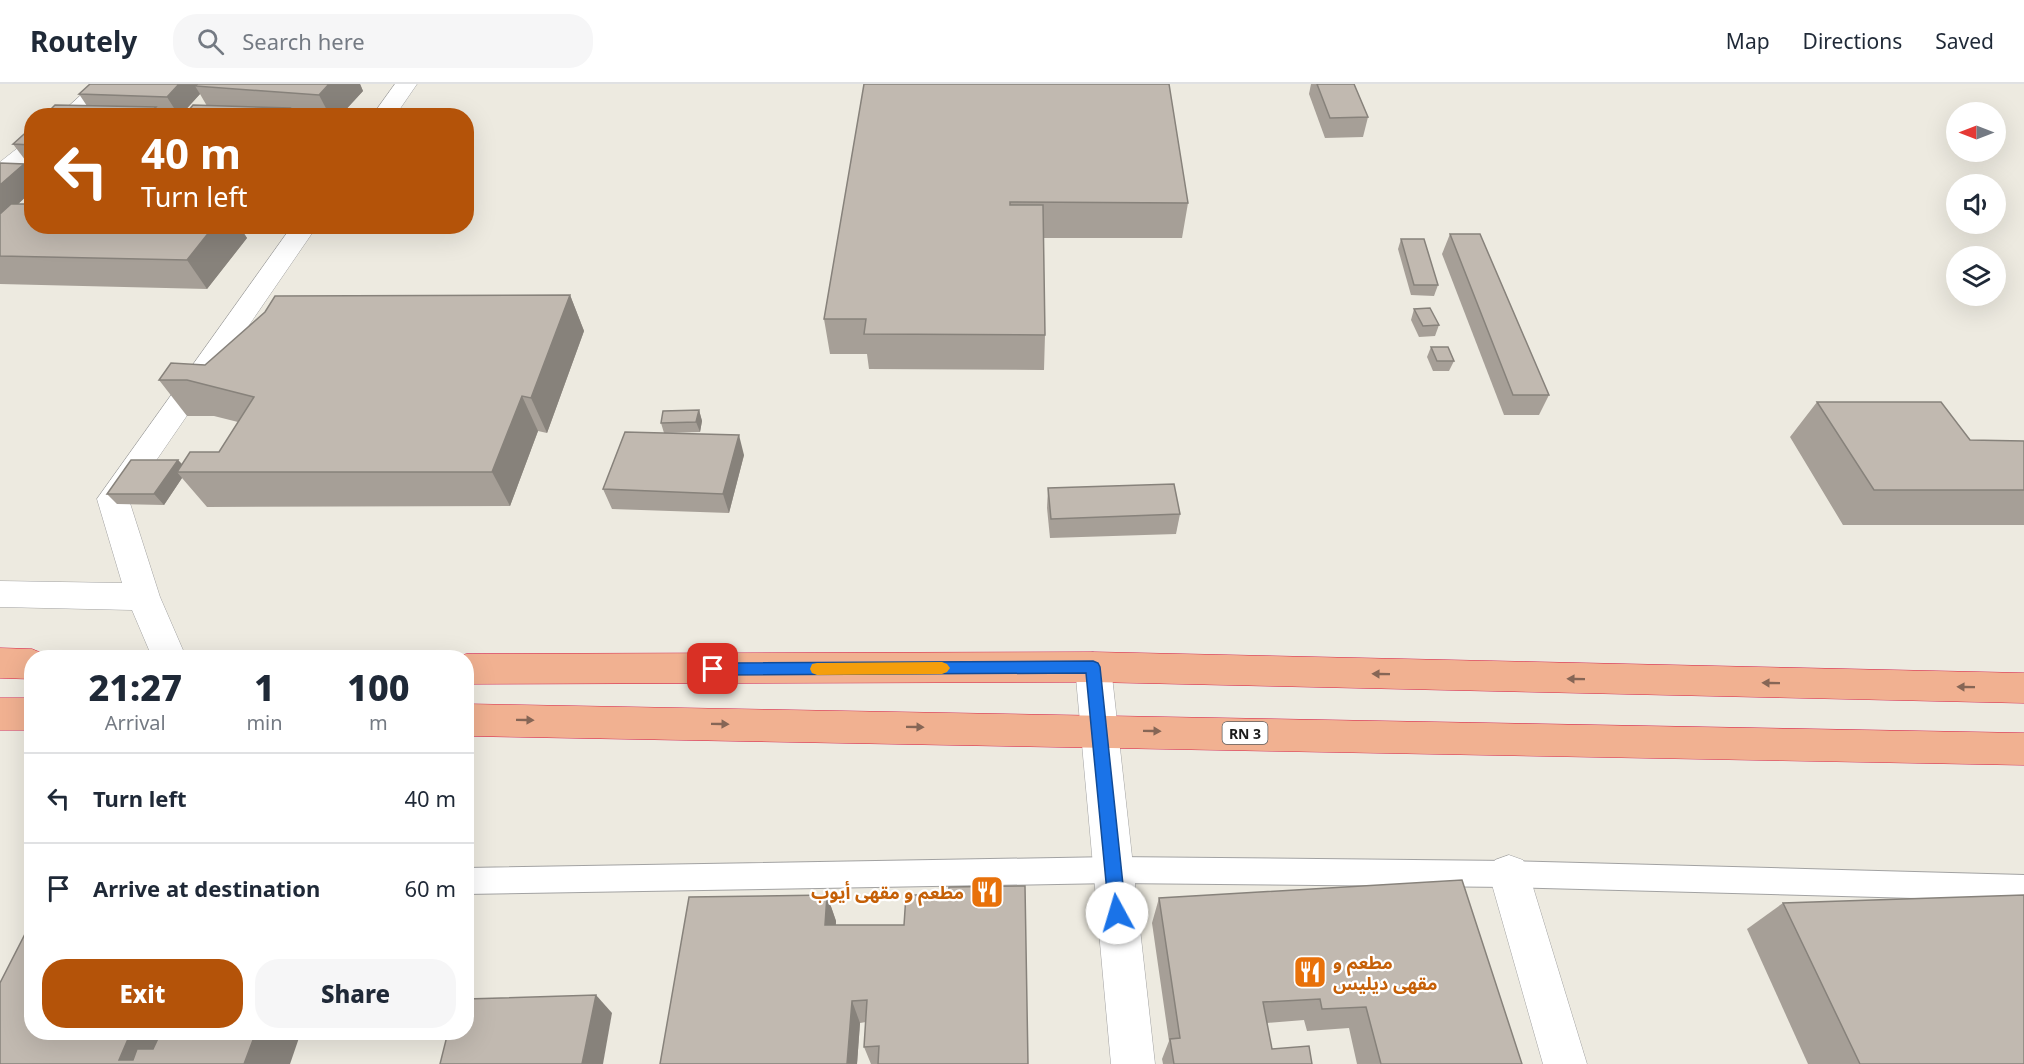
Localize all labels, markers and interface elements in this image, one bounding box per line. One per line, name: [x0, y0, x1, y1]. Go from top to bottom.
search box: [173, 14, 593, 68]
text: Routely: [30, 22, 137, 60]
icon: search: [194, 25, 227, 58]
text: Search here: [242, 26, 365, 56]
text: Map: [1726, 27, 1770, 55]
text: Directions: [1803, 27, 1902, 55]
text: Saved: [1935, 27, 1994, 55]
north arrow: [1946, 102, 2006, 162]
map controls: [1946, 102, 2006, 306]
text: 40 m: [141, 124, 241, 181]
icon: left: [42, 132, 120, 210]
button: sound: [1946, 174, 2006, 234]
text: Turn left: [141, 178, 247, 215]
button: layers: [1946, 246, 2006, 306]
pin: [687, 643, 738, 694]
icon: arrive: [696, 652, 729, 685]
text: 21:27: [88, 663, 182, 712]
text: 1: [254, 663, 275, 712]
text: 100: [347, 663, 410, 712]
one-way arrow: [1371, 669, 1390, 679]
one-way arrow: [1566, 674, 1585, 683]
one-way arrow: [1761, 678, 1780, 687]
one-way arrow: [1956, 682, 1975, 692]
text: Arrival: [105, 709, 166, 736]
text: min: [246, 709, 283, 736]
text: m: [369, 709, 388, 736]
one-way arrow: [515, 716, 534, 725]
one-way arrow: [710, 719, 729, 728]
one-way arrow: [905, 722, 924, 732]
road number: RN 3: [1222, 722, 1268, 744]
one-way arrow: [1142, 726, 1161, 736]
icon: left: [42, 782, 75, 815]
text: Turn left: [93, 783, 187, 813]
text: 40 m: [405, 783, 456, 813]
icon: arrive: [42, 872, 75, 905]
text: Arrive at destination: [93, 873, 320, 903]
text: 60 m: [405, 873, 456, 903]
restaurant icon: مطعم و مقهى أيوب: [969, 874, 1005, 910]
place label: مطعم و مقهى أيوب: [811, 880, 964, 906]
position arrow: [1085, 881, 1149, 945]
place label: مطعم و مقهى ديليس: [1333, 950, 1438, 995]
restaurant icon: مطعم و مقهى ديليس: [1292, 954, 1328, 990]
button: Exit: [42, 959, 243, 1028]
button: Share: [255, 959, 456, 1028]

